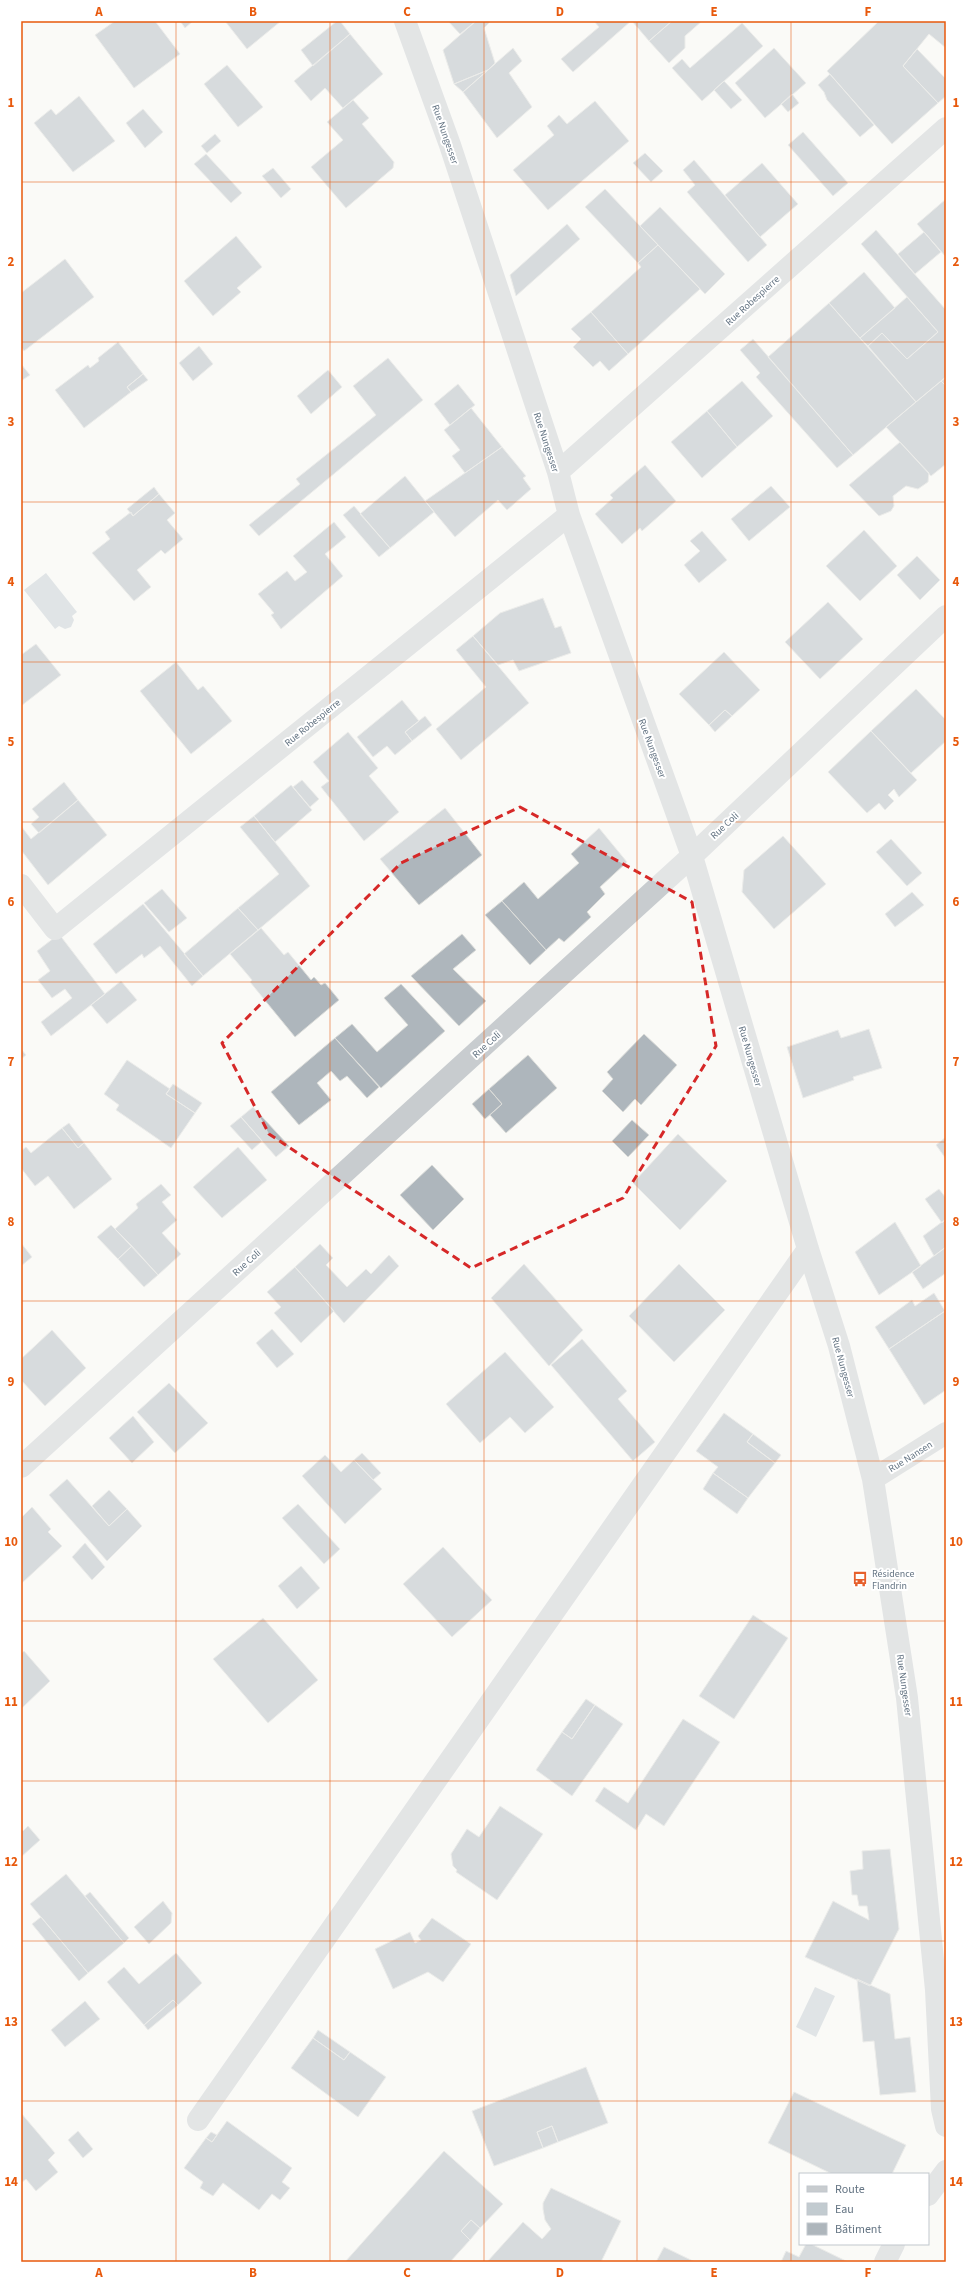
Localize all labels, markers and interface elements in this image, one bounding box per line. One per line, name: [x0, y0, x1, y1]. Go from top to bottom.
text: A: [94, 3, 103, 21]
text: B: [249, 3, 257, 21]
text: C: [403, 3, 411, 21]
text: D: [556, 3, 564, 21]
text: E: [710, 3, 718, 21]
text: F: [865, 3, 872, 21]
text: 1: [8, 94, 15, 112]
text: 1: [953, 94, 960, 112]
street label: Rue Nungesser: [428, 103, 462, 166]
text: 2: [8, 253, 15, 271]
text: 2: [953, 253, 960, 271]
street label: Rue Robespierre: [723, 273, 783, 329]
street label: Rue Nungesser: [530, 411, 562, 475]
text: 3: [8, 413, 15, 431]
text: 3: [953, 413, 960, 431]
text: 4: [8, 573, 15, 591]
text: 4: [953, 573, 960, 591]
street label: Rue Robespierre: [282, 696, 344, 750]
street label: Rue Nungesser: [635, 717, 669, 780]
text: 5: [8, 733, 15, 751]
text: 5: [953, 733, 960, 751]
street label: Rue Coli: [707, 809, 742, 843]
text: 6: [8, 893, 15, 911]
text: 6: [953, 893, 960, 911]
street label: Rue Nungesser: [735, 1024, 765, 1089]
street label: Rue Coli: [469, 1028, 504, 1061]
text: 7: [8, 1053, 15, 1071]
text: 7: [953, 1053, 960, 1071]
text: 8: [8, 1213, 15, 1231]
text: 8: [953, 1213, 960, 1231]
street label: Rue Coli: [229, 1246, 264, 1279]
street label: Rue Nungesser: [828, 1335, 858, 1400]
text: 9: [8, 1373, 15, 1391]
text: 9: [953, 1373, 960, 1391]
street label: Rue Nansen: [886, 1438, 935, 1476]
text: 10: [4, 1533, 18, 1551]
text: 10: [949, 1533, 963, 1551]
place label: Résidence Flandrin: [872, 1567, 915, 1593]
bus stop icon: Résidence Flandrin: [851, 1570, 869, 1588]
street label: Rue Nungesser: [893, 1653, 915, 1717]
text: 11: [4, 1693, 18, 1711]
text: 11: [949, 1693, 963, 1711]
text: 12: [4, 1853, 18, 1871]
text: 12: [949, 1853, 963, 1871]
text: 13: [4, 2013, 18, 2031]
text: 13: [949, 2013, 963, 2031]
text: 14: [4, 2173, 18, 2191]
legend: [799, 2173, 929, 2245]
text: 14: [949, 2173, 963, 2191]
text: Route: [835, 2181, 865, 2198]
text: Eau: [835, 2201, 854, 2218]
text: Bâtiment: [835, 2221, 881, 2238]
text: A: [94, 2264, 103, 2282]
text: B: [249, 2264, 257, 2282]
text: C: [403, 2264, 411, 2282]
text: D: [556, 2264, 564, 2282]
text: E: [710, 2264, 718, 2282]
text: F: [865, 2264, 872, 2282]

